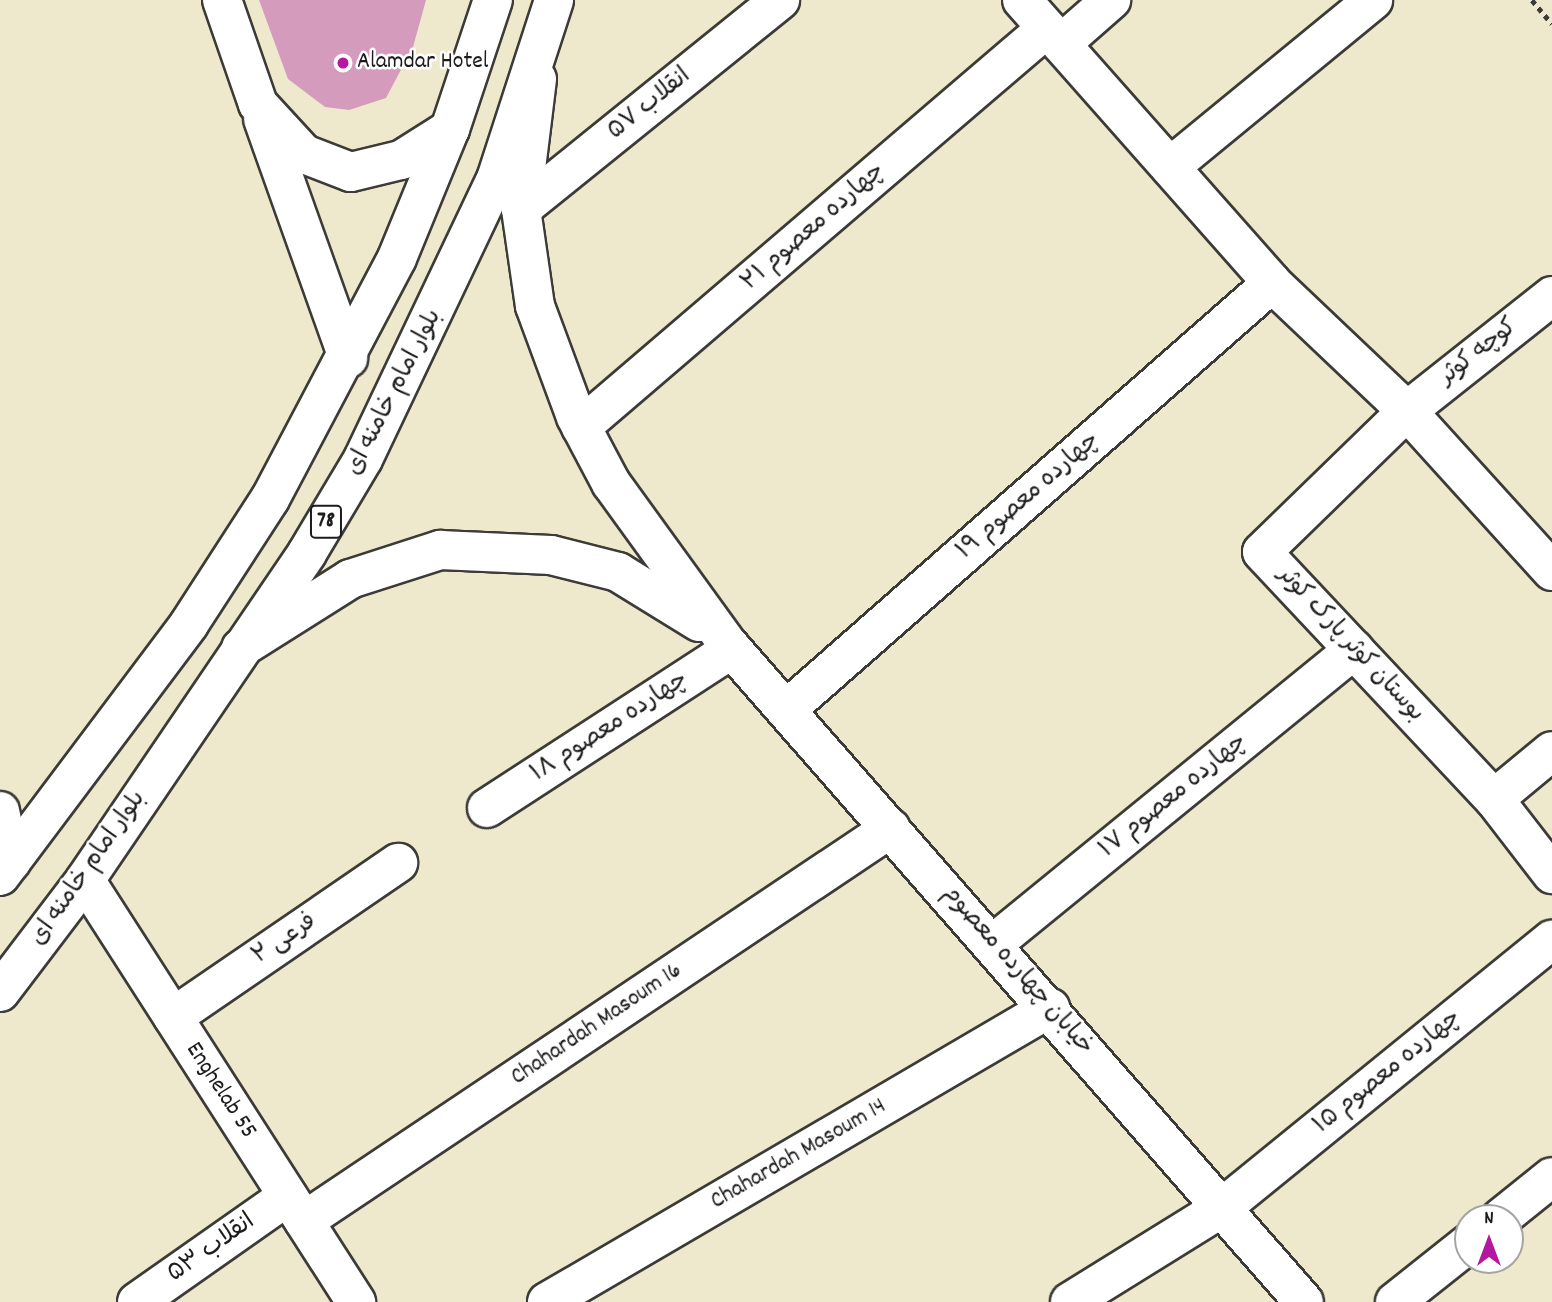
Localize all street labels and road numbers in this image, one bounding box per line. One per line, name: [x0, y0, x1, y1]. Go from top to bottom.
street label: انقلاب ۵۷: [603, 63, 697, 147]
street label: چهارده معصوم ۲۱: [736, 158, 892, 298]
street label: بلوار امام خامنه ای: [341, 305, 449, 481]
street label: کوچه کوثر: [1434, 314, 1524, 392]
street label: چهارده معصوم ۱۹: [952, 427, 1106, 567]
road number: 78: [308, 502, 344, 542]
street label: بوستان کوثر پارک کوثر: [1271, 561, 1429, 729]
street label: چهارده معصوم ۱۸: [526, 666, 694, 790]
street label: چهارده معصوم ۱۷: [1094, 729, 1254, 865]
street label: بلوار امام خامنه ای: [25, 786, 153, 952]
street label: خیابان چهارده معصوم: [935, 880, 1099, 1062]
street label: فرعی ۲: [247, 908, 323, 972]
street label: Chahardah Masoum 16: [506, 957, 688, 1093]
street label: چهارده معصوم ۱۵: [1308, 1005, 1468, 1141]
street label: Enghelab 55: [178, 1037, 262, 1145]
street label: Chahardah Masoum 14: [706, 1093, 892, 1217]
street label: انقلاب ۵۳: [163, 1208, 261, 1290]

